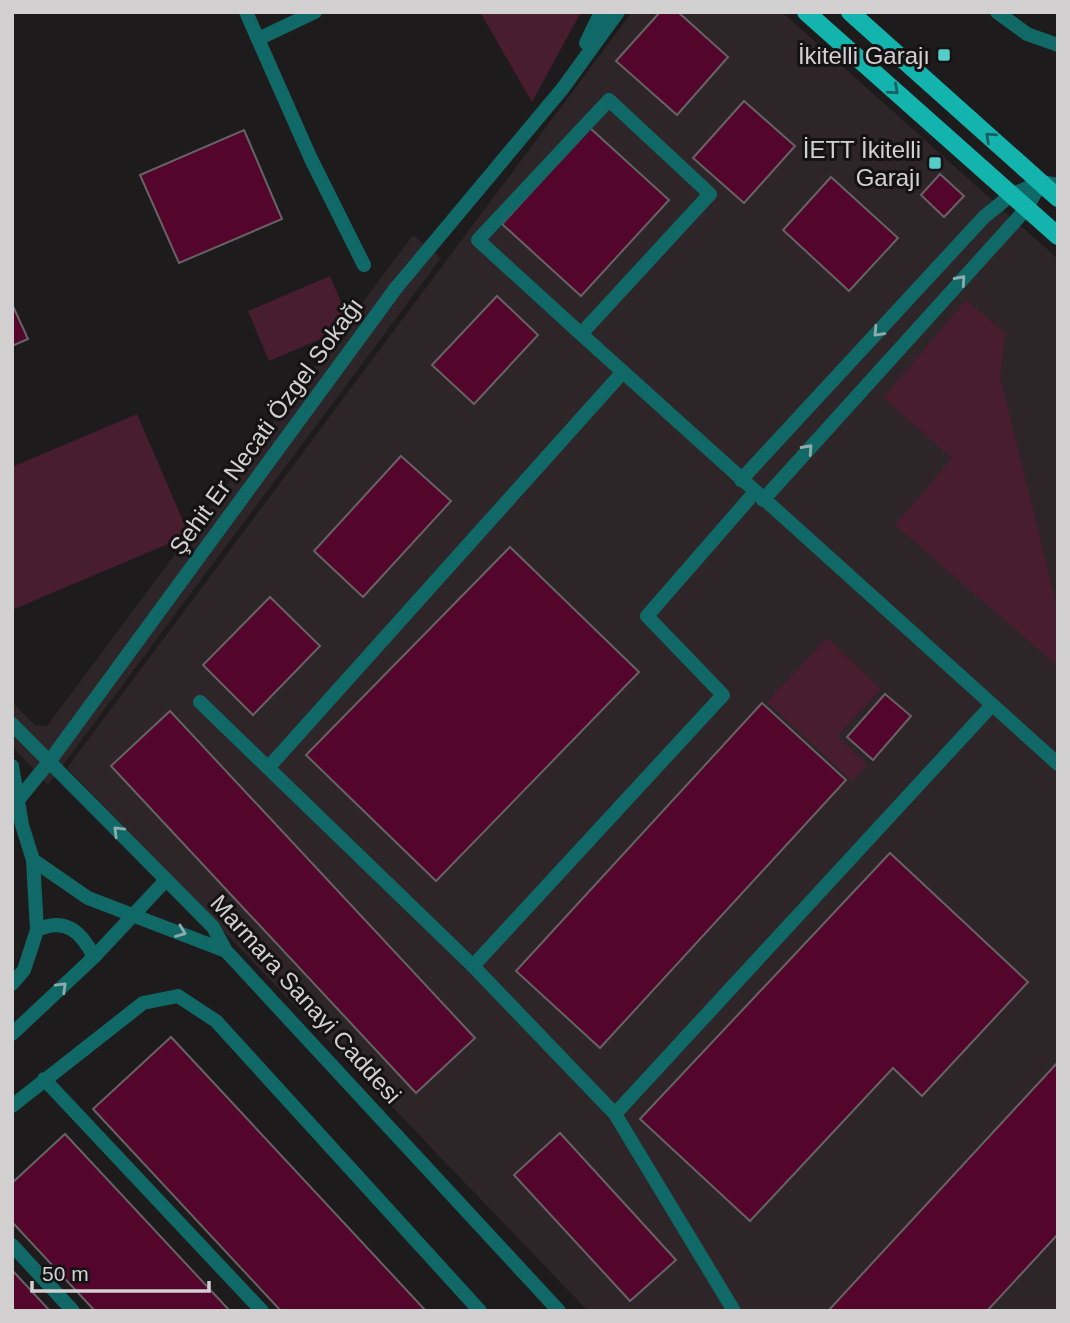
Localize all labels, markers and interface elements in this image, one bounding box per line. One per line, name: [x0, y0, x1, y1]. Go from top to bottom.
place label: İkitelli Garajı: [798, 42, 930, 69]
marker: İkitelli Garajı: [936, 47, 952, 63]
one-way arrow: [886, 82, 899, 94]
one-way arrow: [985, 132, 998, 145]
place label: İETT İkitelli Garajı: [803, 136, 921, 191]
marker: İETT İkitelli Garajı: [927, 155, 943, 171]
one-way arrow: [952, 275, 965, 288]
street label: Şehit Er Necati Özgel Sokağı: [164, 292, 368, 560]
one-way arrow: [874, 323, 887, 336]
one-way arrow: [800, 444, 813, 457]
one-way arrow: [113, 827, 126, 840]
street label: Marmara Sanayi Caddesi: [205, 889, 407, 1109]
one-way arrow: [174, 924, 186, 938]
one-way arrow: [54, 983, 67, 996]
scale bar: [32, 1250, 208, 1294]
text: 50 m: [42, 1262, 89, 1285]

